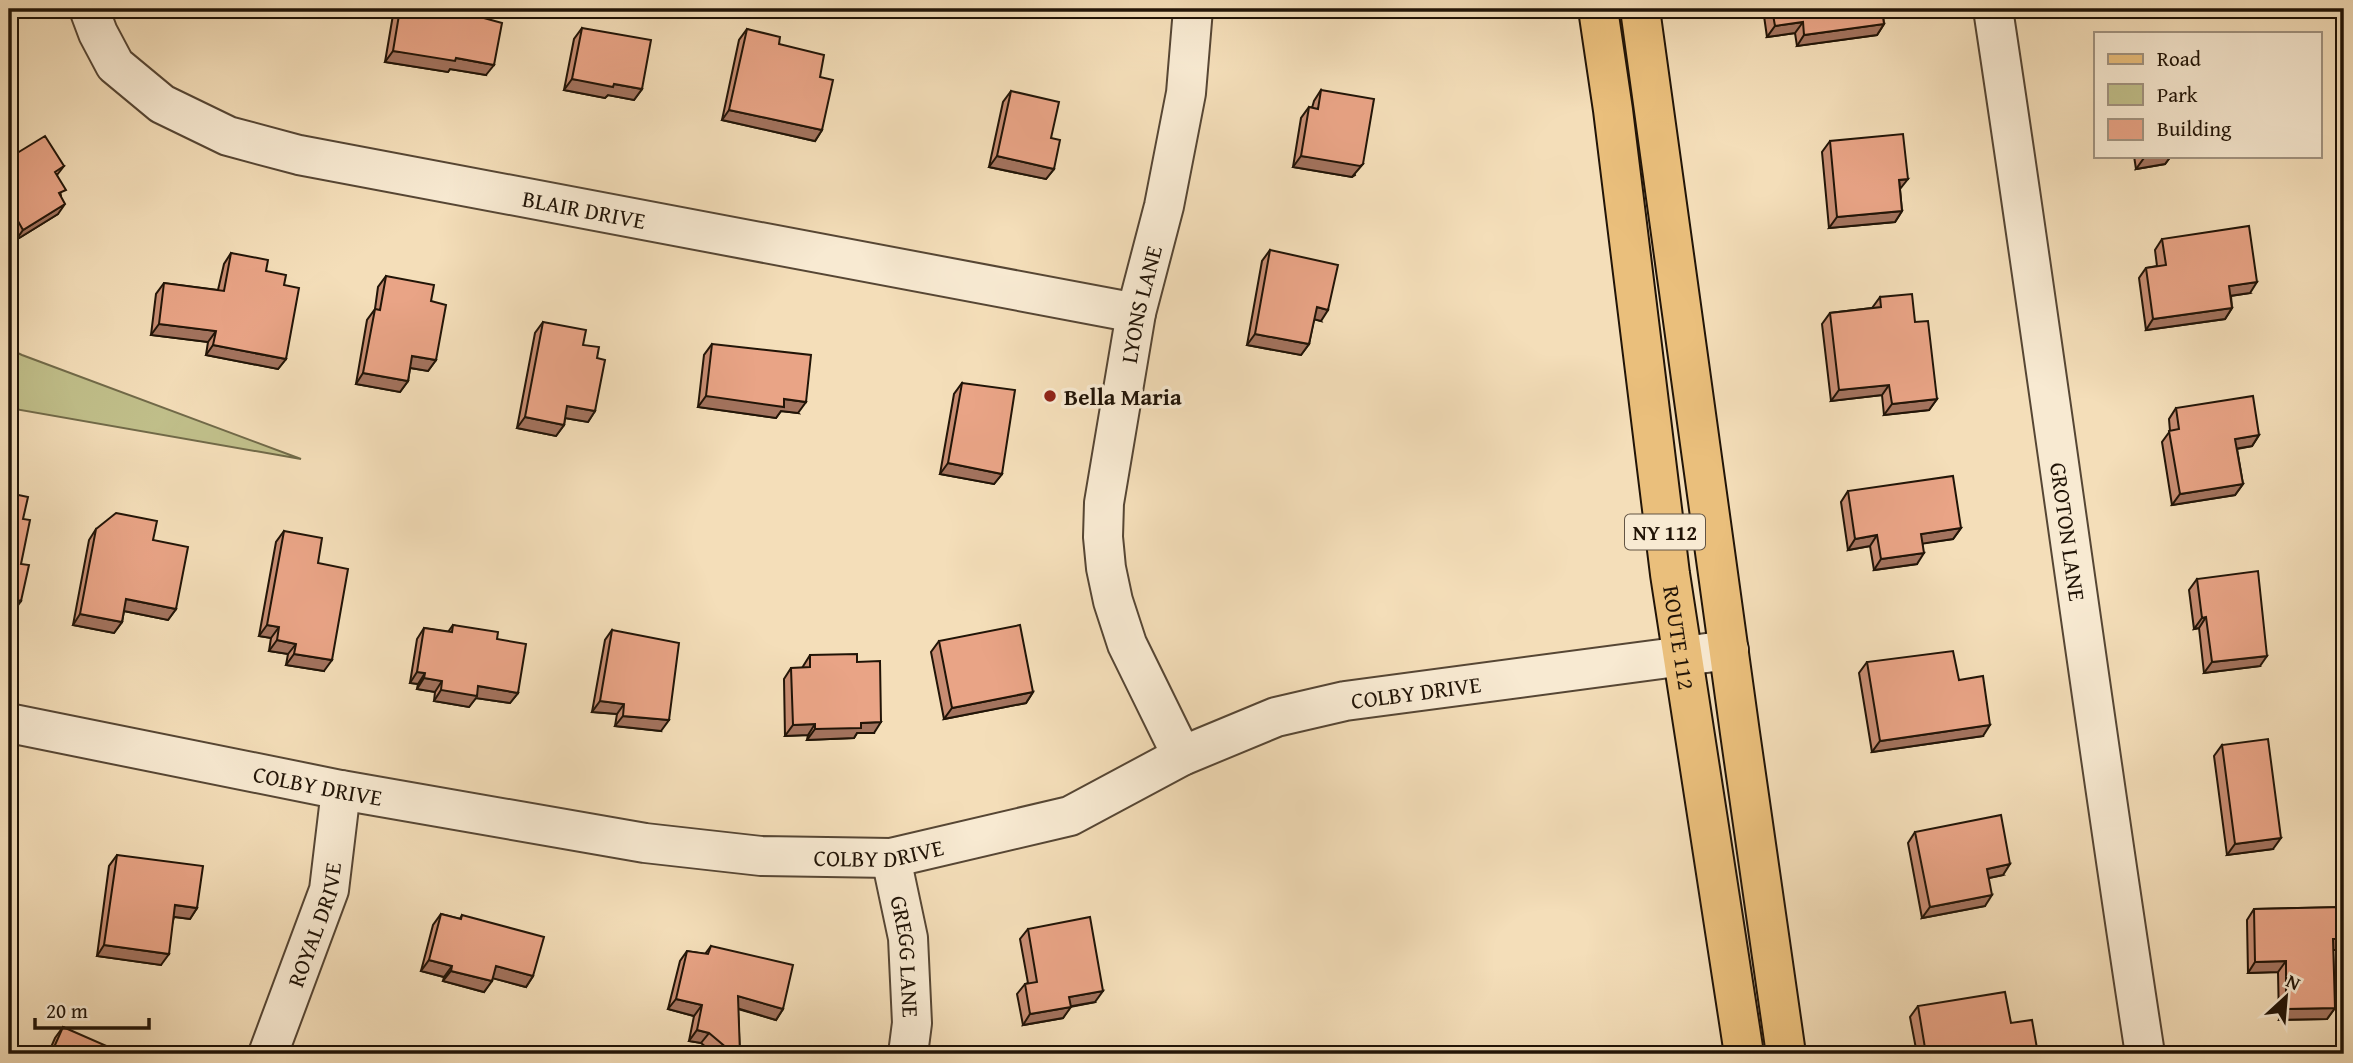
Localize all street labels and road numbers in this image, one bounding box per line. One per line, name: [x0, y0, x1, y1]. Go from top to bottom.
street label: BLAIR DRIVE: [520, 181, 648, 237]
street label: LYONS LANE: [1111, 242, 1170, 365]
street label: GROTON LANE: [2043, 460, 2095, 603]
road number: NY 112: [1625, 514, 1705, 550]
street label: ROUTE 112: [1655, 583, 1704, 692]
street label: COLBY DRIVE: [1349, 667, 1483, 717]
street label: COLBY DRIVE: [250, 756, 385, 813]
street label: COLBY DRIVE: [813, 830, 947, 875]
street label: ROYAL DRIVE: [278, 860, 349, 991]
street label: GREGG LANE: [883, 892, 928, 1018]

